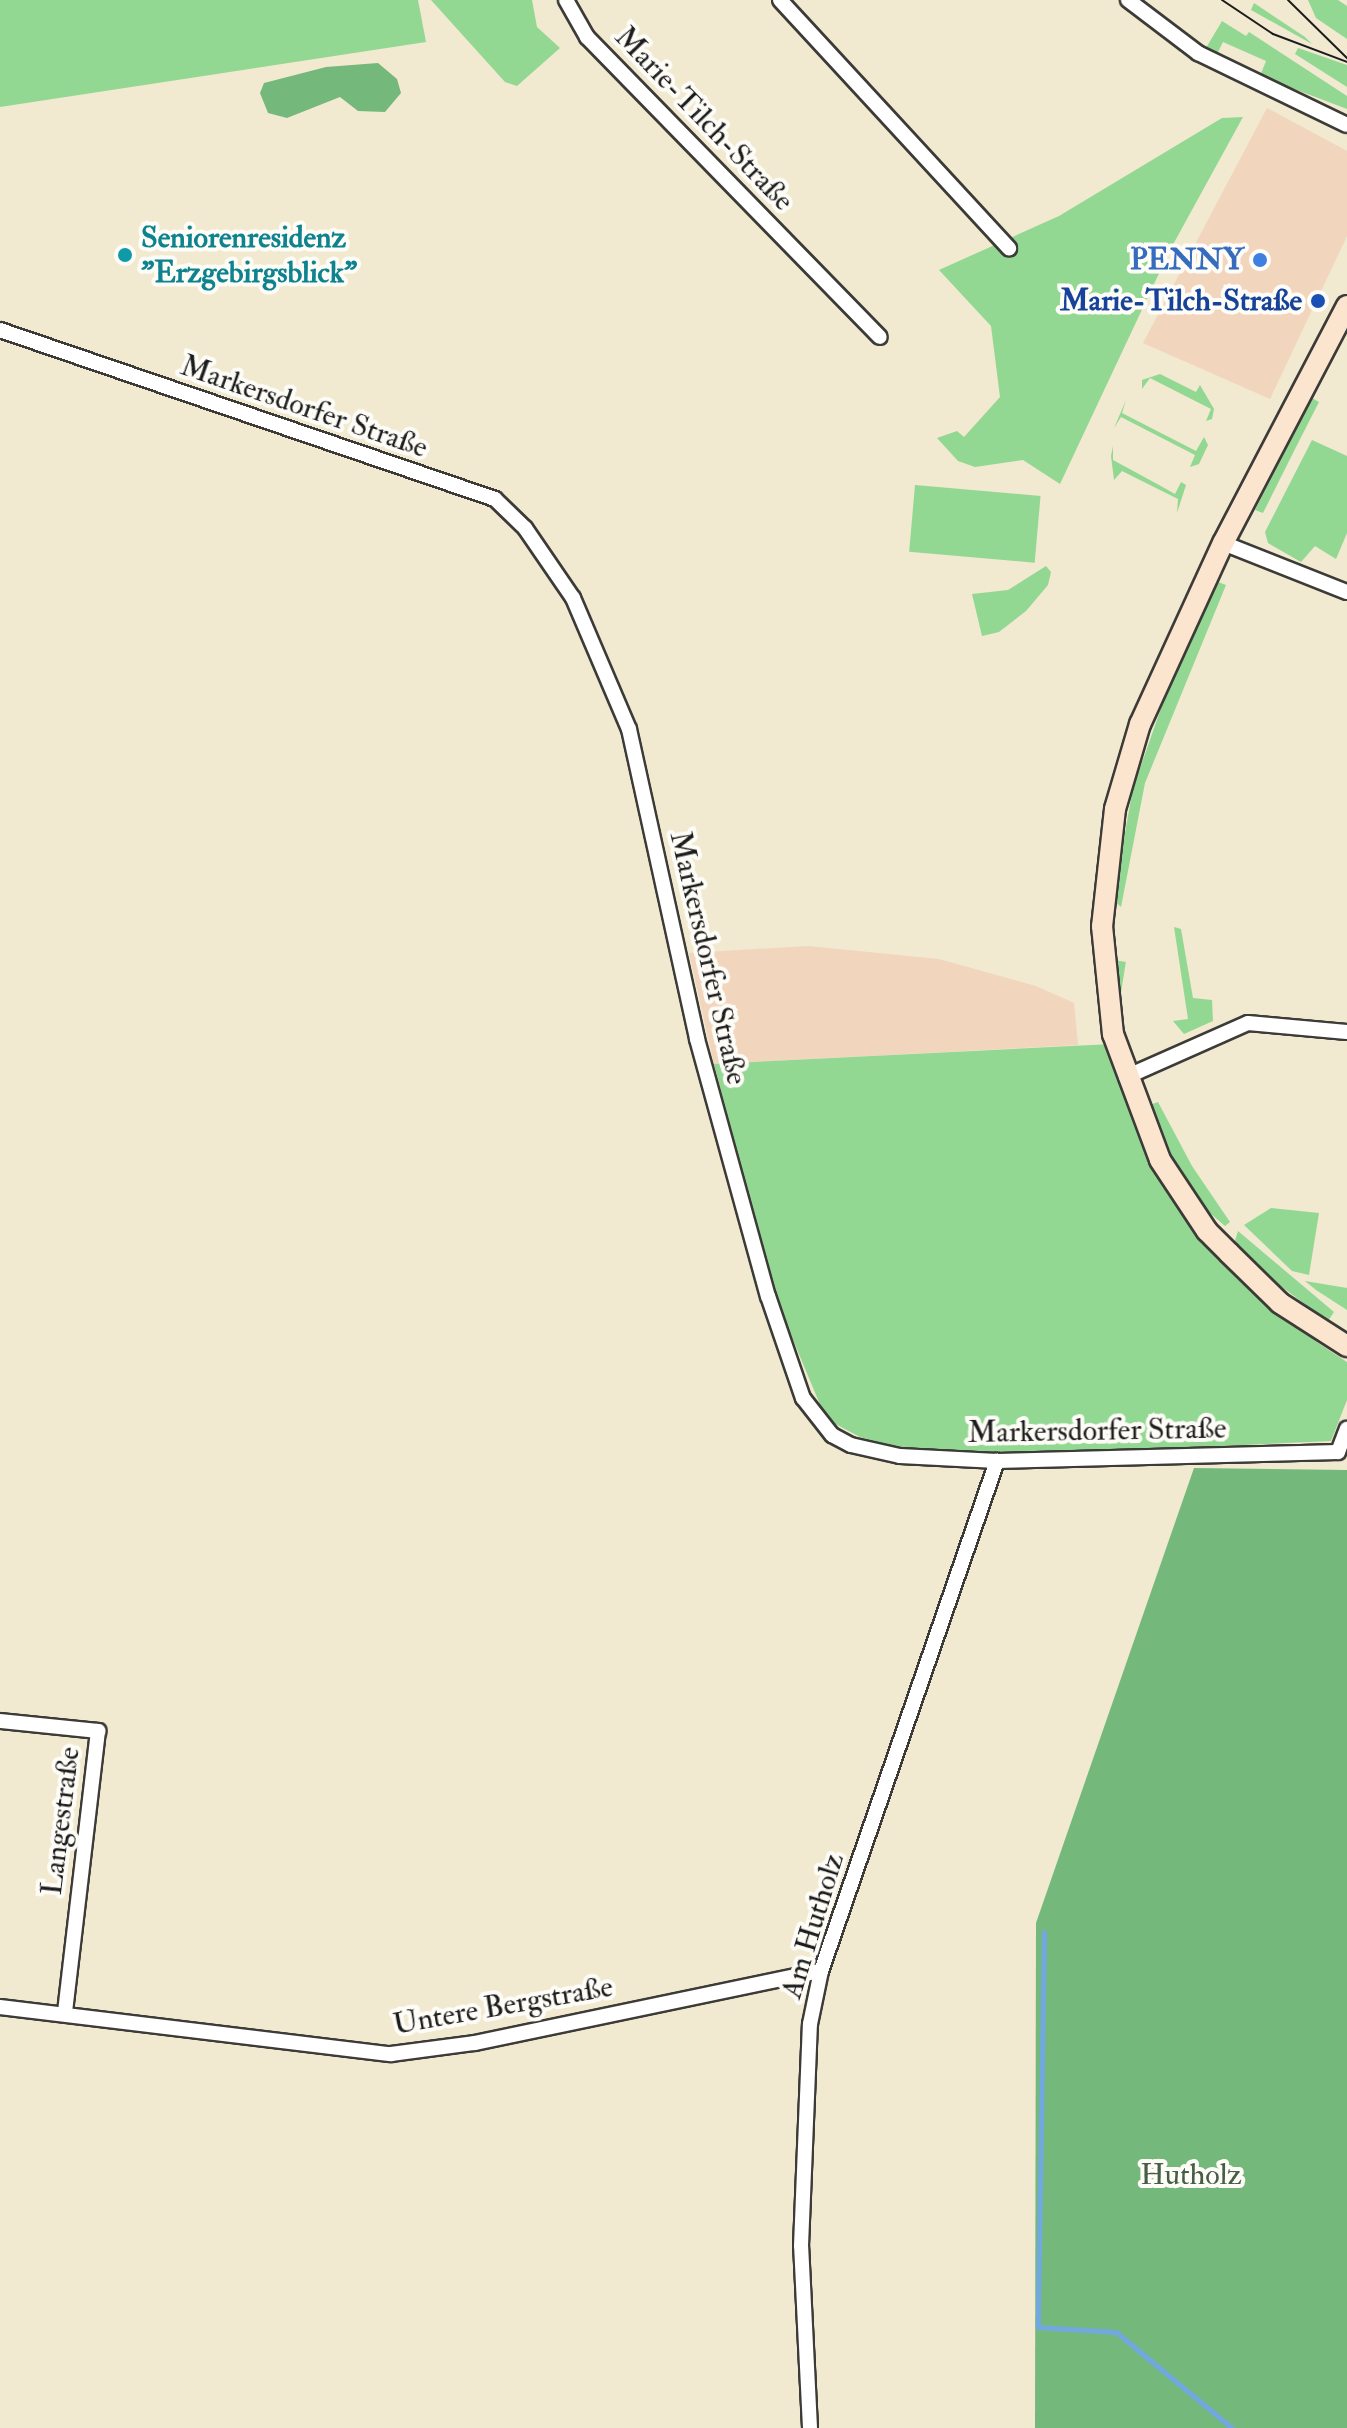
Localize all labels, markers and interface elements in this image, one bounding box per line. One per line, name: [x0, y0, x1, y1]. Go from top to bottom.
street label: Marie-Tilch-Straße: [607, 19, 801, 219]
place label: Seniorenresidenz "Erzgebirgsblick": [141, 220, 357, 290]
place label: PENNY: [1130, 242, 1244, 278]
marker: Seniorenresidenz "Erzgebirgsblick": [116, 246, 134, 264]
marker: PENNY: [1251, 251, 1269, 269]
place label: Marie-Tilch-Straße: [1060, 283, 1302, 319]
marker: Marie-Tilch-Straße: [1309, 292, 1327, 310]
street label: Markersdorfer Straße: [176, 348, 432, 466]
street label: Markersdorfer Straße: [661, 828, 755, 1088]
street label: Markersdorfer Straße: [967, 1411, 1227, 1451]
street label: Langestraße: [34, 1745, 88, 1897]
street label: Am Hutholz: [774, 1849, 852, 2003]
street label: Untere Bergstraße: [390, 1969, 616, 2043]
park label: Hutholz: [1140, 2157, 1242, 2193]

